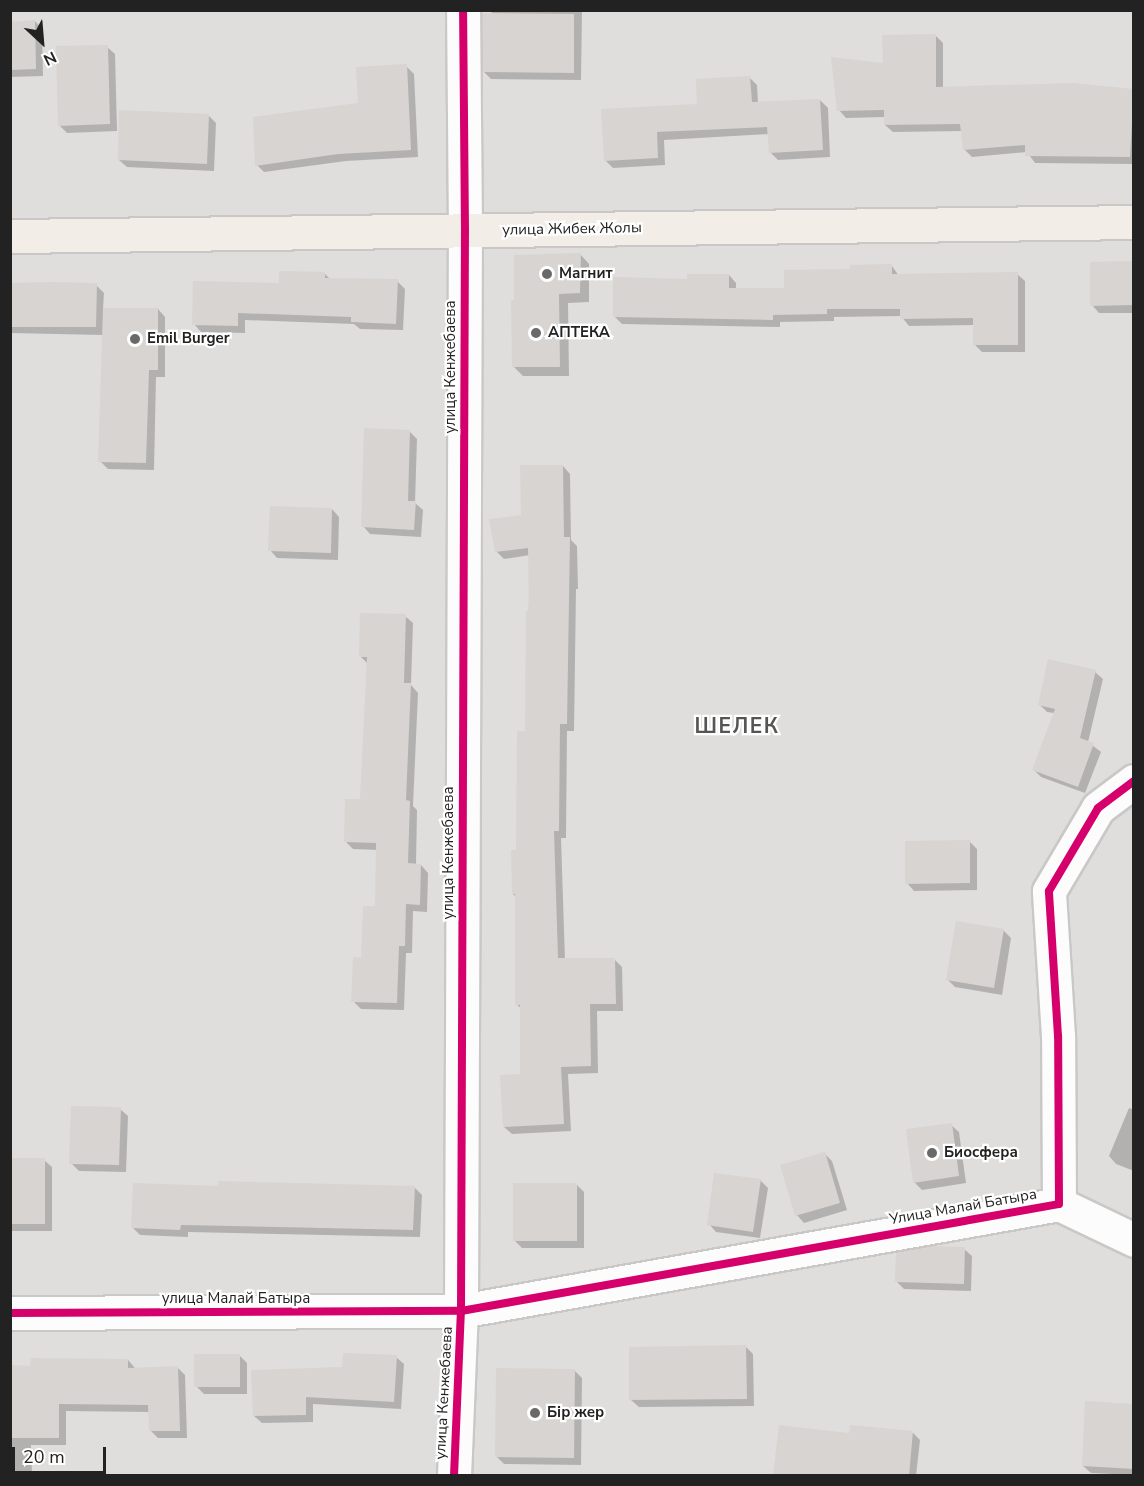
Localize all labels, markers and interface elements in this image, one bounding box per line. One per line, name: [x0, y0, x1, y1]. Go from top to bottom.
north arrow: [12, 12, 72, 72]
text: N: [40, 46, 60, 71]
street label: улица Жибек Жолы: [502, 219, 642, 239]
place label: Магнит: [559, 265, 613, 283]
marker: Магнит: [540, 267, 554, 281]
street label: улица Кенжебаева: [442, 300, 460, 434]
place label: АПТЕКА: [548, 324, 610, 342]
marker: АПТЕКА: [529, 326, 543, 340]
place label: Emil Burger: [147, 330, 230, 348]
marker: Emil Burger: [128, 332, 142, 346]
district label: ШЕЛЕК: [694, 713, 780, 739]
street label: улица Кенжебаева: [440, 786, 458, 920]
place label: Биосфера: [944, 1144, 1018, 1162]
marker: Биосфера: [925, 1146, 939, 1160]
street label: Улица Малай Батыра: [888, 1185, 1038, 1229]
street label: улица Малай Батыра: [162, 1290, 310, 1308]
street label: улица Кенжебаева: [432, 1326, 456, 1460]
place label: Бір жер: [547, 1404, 604, 1422]
marker: Бір жер: [528, 1406, 542, 1420]
scale bar: [15, 1435, 110, 1473]
text: 20 m: [23, 1445, 65, 1469]

